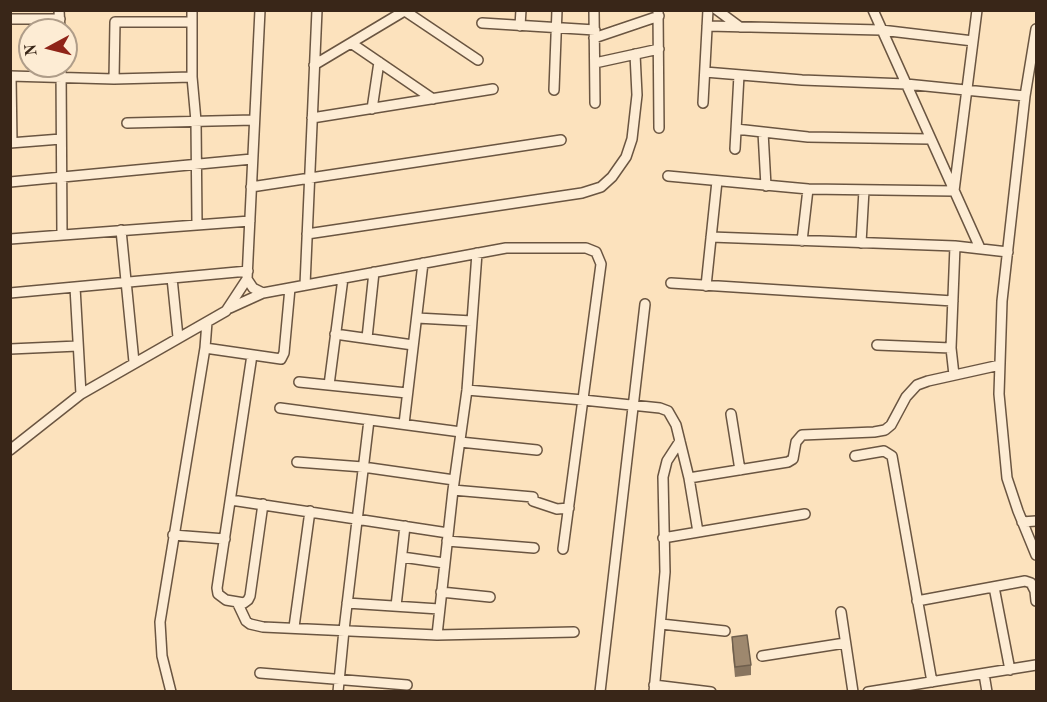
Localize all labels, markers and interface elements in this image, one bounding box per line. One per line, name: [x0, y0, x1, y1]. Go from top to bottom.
north arrow: [18, 18, 78, 78]
text: N: [23, 43, 41, 57]

